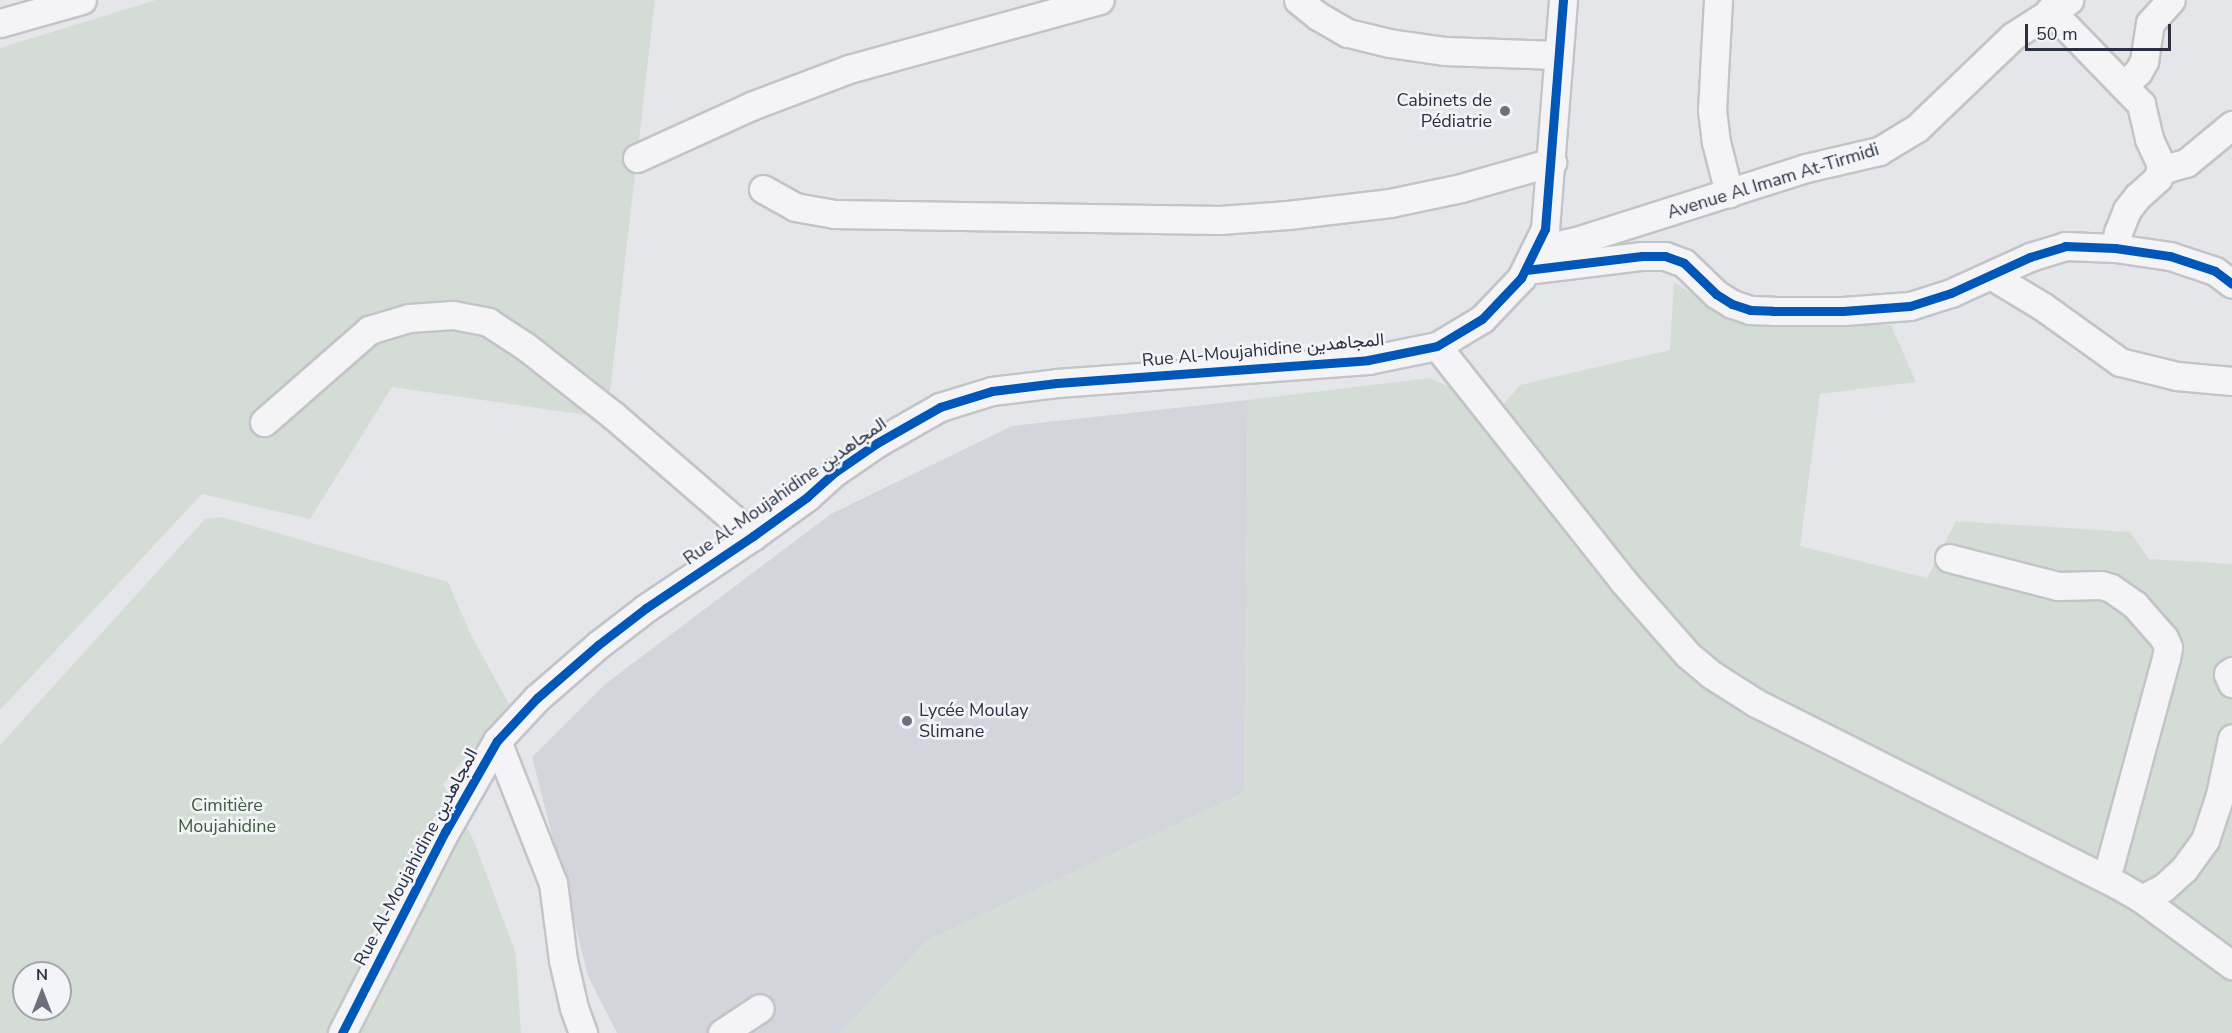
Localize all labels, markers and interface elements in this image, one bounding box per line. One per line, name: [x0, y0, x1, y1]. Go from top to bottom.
scale bar: [2028, 12, 2174, 50]
text: 50 m: [2036, 22, 2078, 46]
place label: Cabinets de Pédiatrie: [1397, 90, 1492, 132]
marker: Cabinets de Pédiatrie: [1496, 102, 1514, 120]
street label: Avenue Al Imam At-Tirmidi: [1665, 139, 1881, 223]
street label: Rue Al-Moujahidine المجاهدين: [1141, 329, 1385, 371]
street label: Rue Al-Moujahidine المجاهدين: [679, 412, 891, 570]
place label: Lycée Moulay Slimane: [919, 700, 1029, 742]
marker: Lycée Moulay Slimane: [900, 714, 914, 728]
street label: Rue Al-Moujahidine المجاهدين: [349, 745, 483, 969]
park label: Cimitière Moujahidine: [178, 795, 276, 838]
north arrow: [12, 961, 72, 1021]
text: N: [36, 964, 48, 986]

